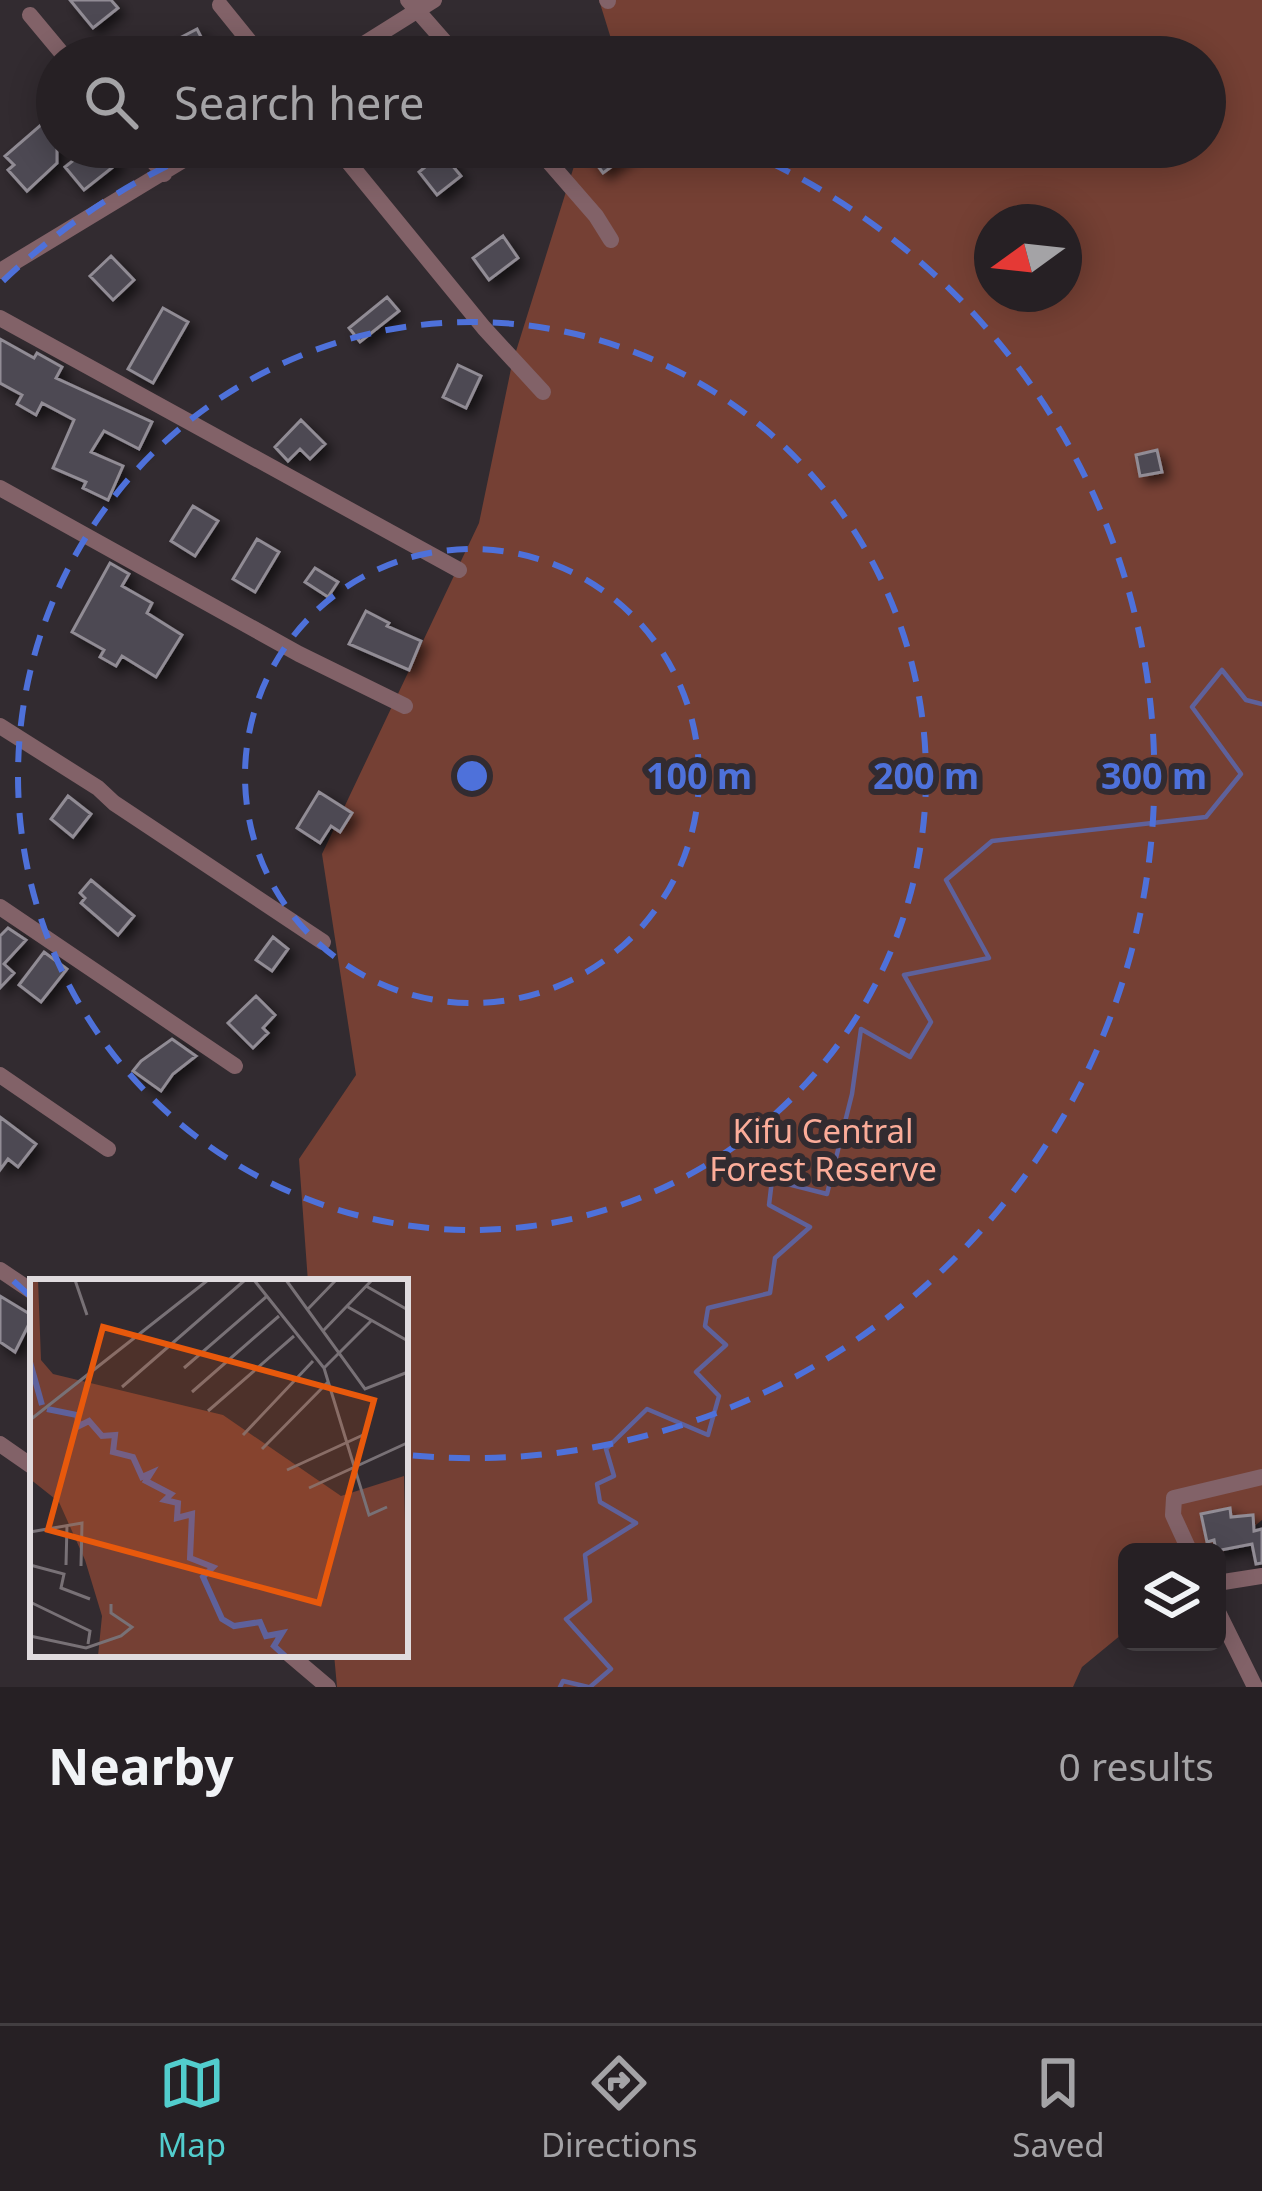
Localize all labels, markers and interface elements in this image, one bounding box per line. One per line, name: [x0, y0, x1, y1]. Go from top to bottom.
search box: [36, 36, 1226, 168]
icon: search: [78, 69, 144, 135]
text: Search here: [174, 72, 424, 133]
north arrow: [974, 204, 1082, 312]
text: 100 m: [646, 751, 752, 800]
text: 200 m: [873, 751, 979, 800]
text: 300 m: [1101, 751, 1207, 800]
centre of rings: [451, 755, 493, 797]
park label: Kifu Central Forest Reserve: [709, 1108, 937, 1191]
inset map: [30, 1279, 408, 1657]
map controls: [1118, 1543, 1226, 1651]
button: layers: [1118, 1543, 1226, 1651]
text: Nearby: [48, 1730, 234, 1800]
text: 0 results: [1059, 1739, 1214, 1792]
tab: Map: [157, 2050, 226, 2167]
tab: Directions: [541, 2050, 698, 2167]
tab: Saved: [1012, 2050, 1105, 2167]

